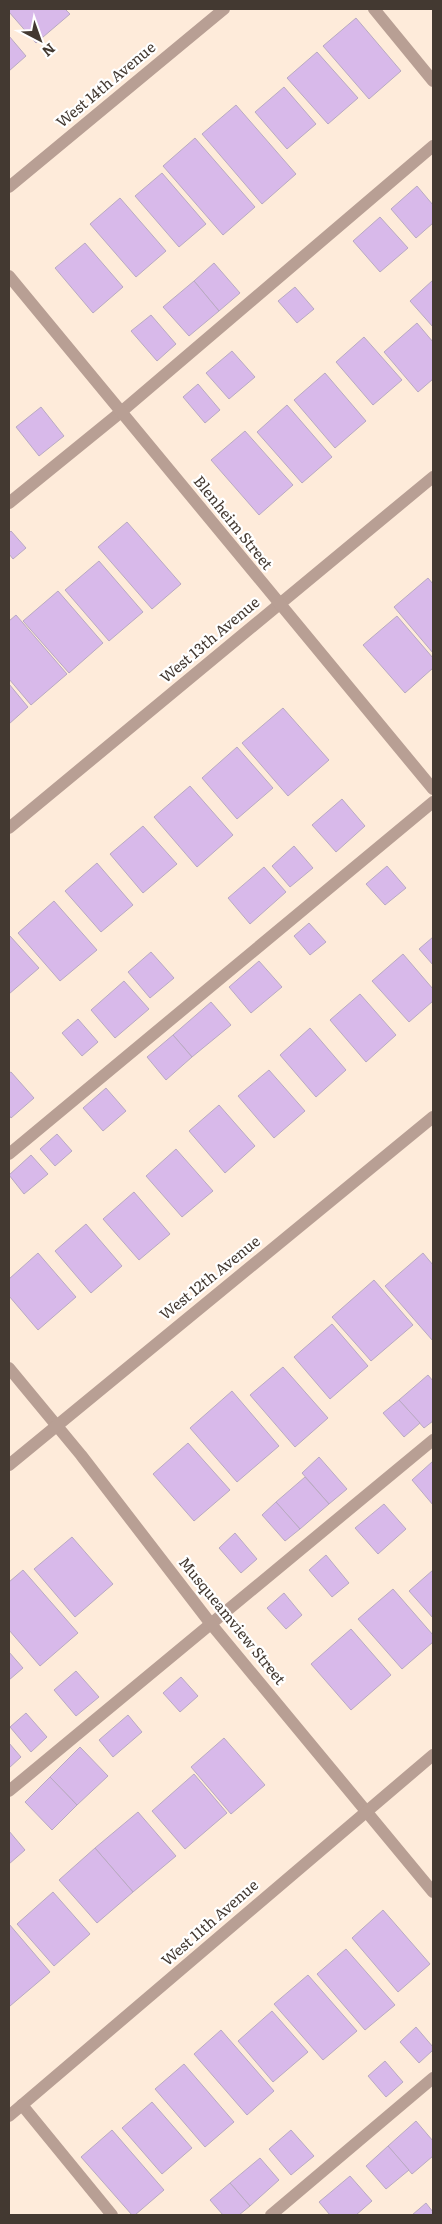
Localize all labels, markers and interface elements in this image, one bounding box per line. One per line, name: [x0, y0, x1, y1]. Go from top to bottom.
north arrow: [15, 15, 65, 65]
street label: West 14th Avenue: [50, 35, 160, 132]
text: N: [38, 39, 60, 62]
street label: Blenheim Street: [189, 470, 279, 574]
street label: West 13th Avenue: [154, 590, 264, 688]
street label: West 12th Avenue: [154, 1229, 265, 1325]
street label: Musqueamview Street: [174, 1551, 292, 1689]
street label: West 11th Avenue: [155, 1873, 263, 1971]

